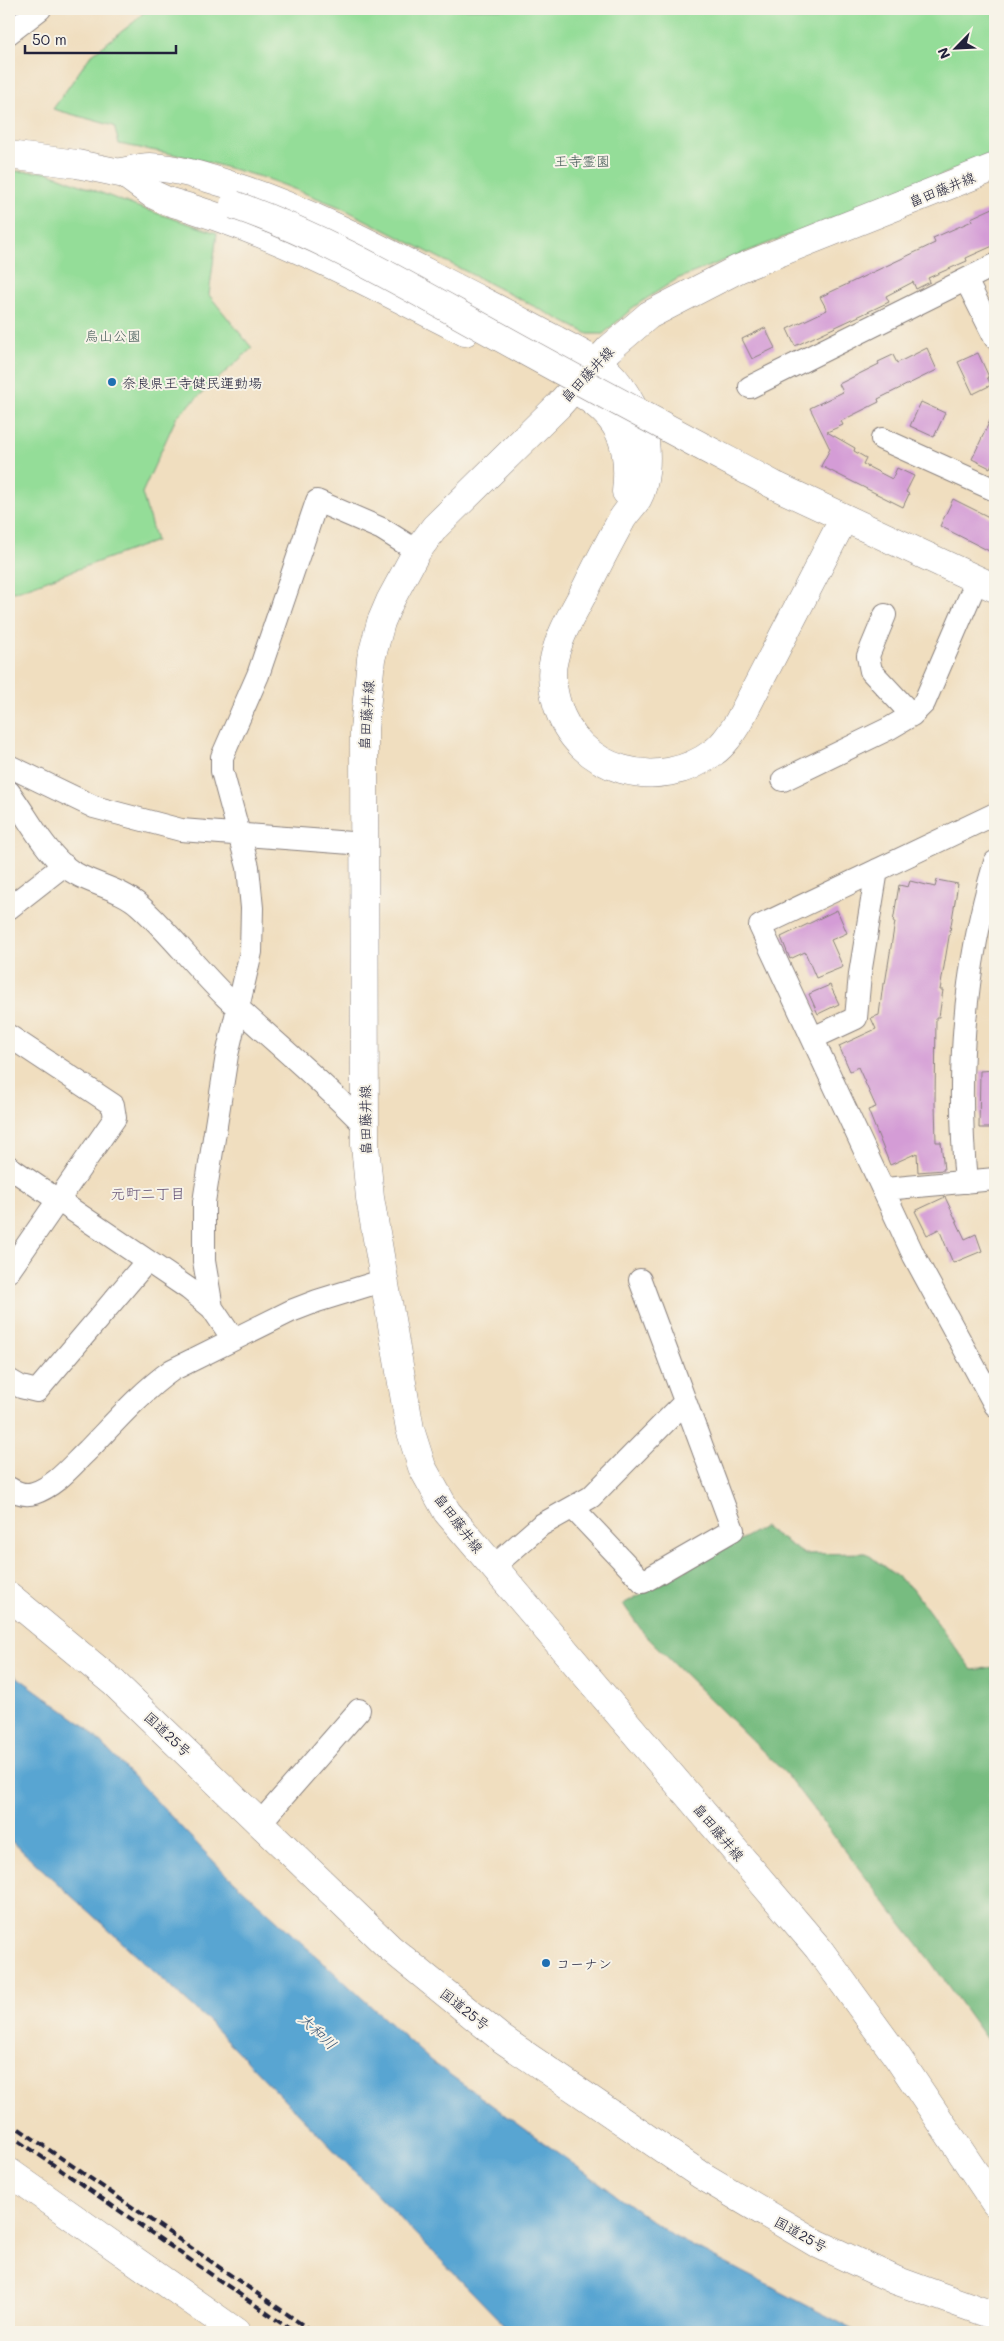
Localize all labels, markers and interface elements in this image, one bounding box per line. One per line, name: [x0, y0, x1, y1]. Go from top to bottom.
scale bar: [25, 22, 176, 54]
north arrow: [932, 22, 982, 72]
text: 50 m: [32, 29, 67, 49]
text: N: [933, 45, 955, 62]
park label: 王寺霊園: [554, 151, 610, 170]
street label: 畠田藤井線: [906, 167, 978, 211]
park label: 烏山公園: [85, 326, 141, 345]
street label: 畠田藤井線: [556, 342, 618, 406]
place label: 奈良県王寺健民運動場: [122, 373, 262, 392]
marker: 奈良県王寺健民運動場: [106, 376, 118, 388]
street label: 畠田藤井線: [354, 679, 378, 751]
street label: 畠田藤井線: [355, 1085, 375, 1155]
district label: 元町二丁目: [110, 1183, 186, 1203]
street label: 畠田藤井線: [430, 1489, 488, 1557]
street label: 国道25号: [140, 1707, 196, 1761]
street label: 畠田藤井線: [689, 1799, 749, 1865]
place label: コーナン: [556, 1954, 612, 1973]
marker: コーナン: [540, 1957, 552, 1969]
street label: 国道25号: [436, 1984, 494, 2034]
water label: 大和川: [295, 2008, 341, 2054]
street label: 国道25号: [771, 2212, 831, 2256]

